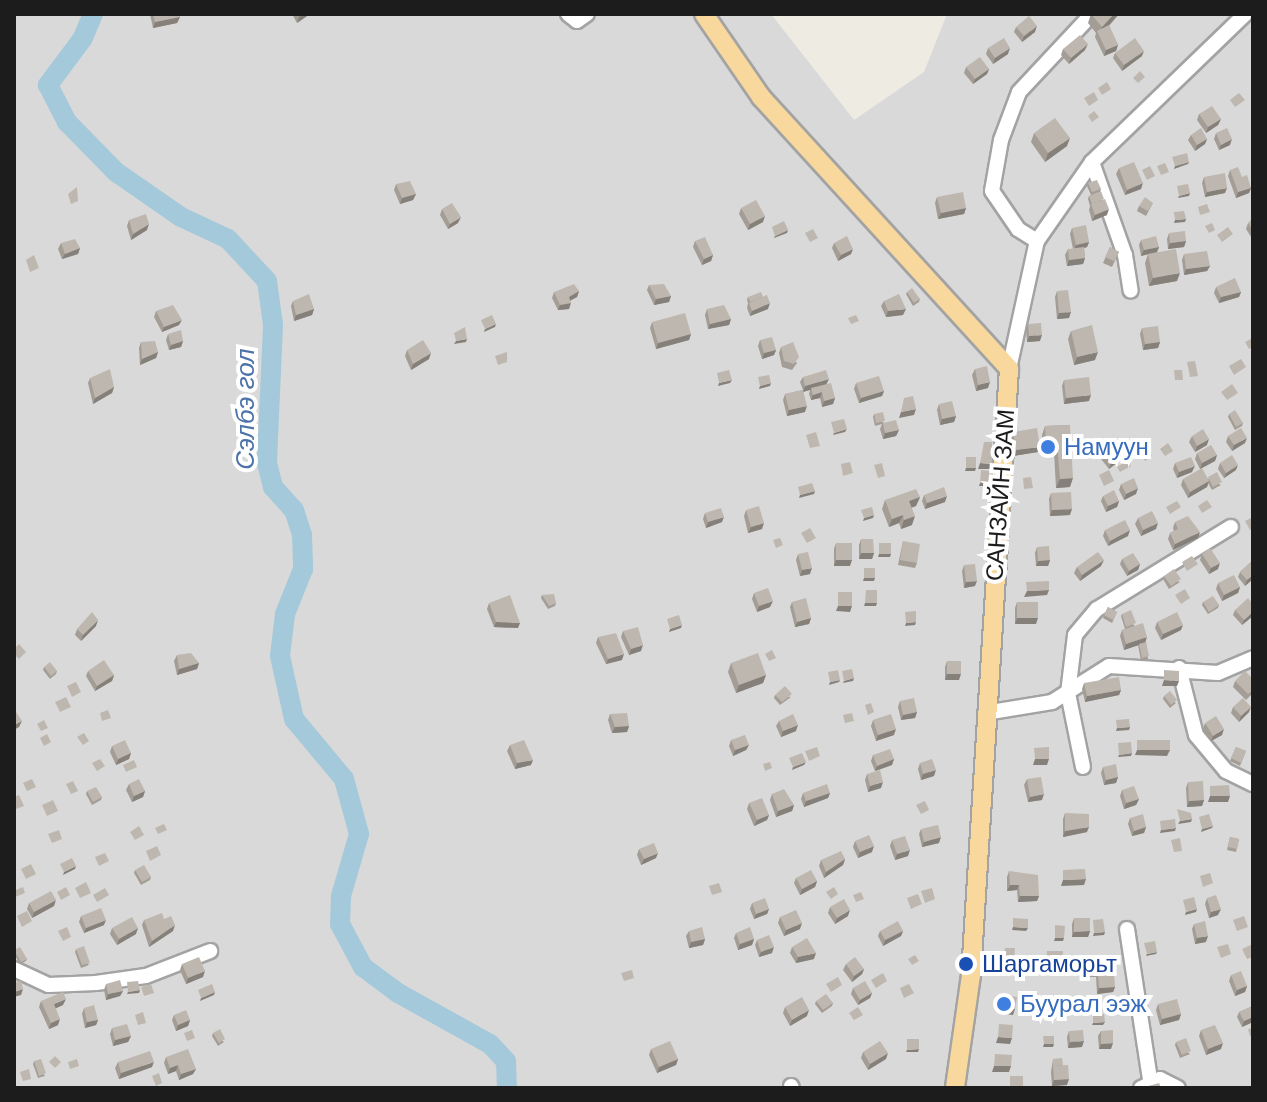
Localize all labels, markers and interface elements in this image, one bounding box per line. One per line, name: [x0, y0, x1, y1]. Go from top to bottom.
water label: Сэлбэ гол: [230, 348, 262, 470]
street label: САНЗАЙН ЗАМ: [980, 408, 1020, 582]
place label: Намуун: [1064, 433, 1149, 461]
marker: Намуун: [1039, 438, 1057, 456]
place label: Шаргаморьт: [982, 950, 1117, 978]
marker: Шаргаморьт: [957, 955, 975, 973]
place label: Буурал ээж: [1020, 990, 1147, 1018]
marker: Буурал ээж: [995, 995, 1013, 1013]

